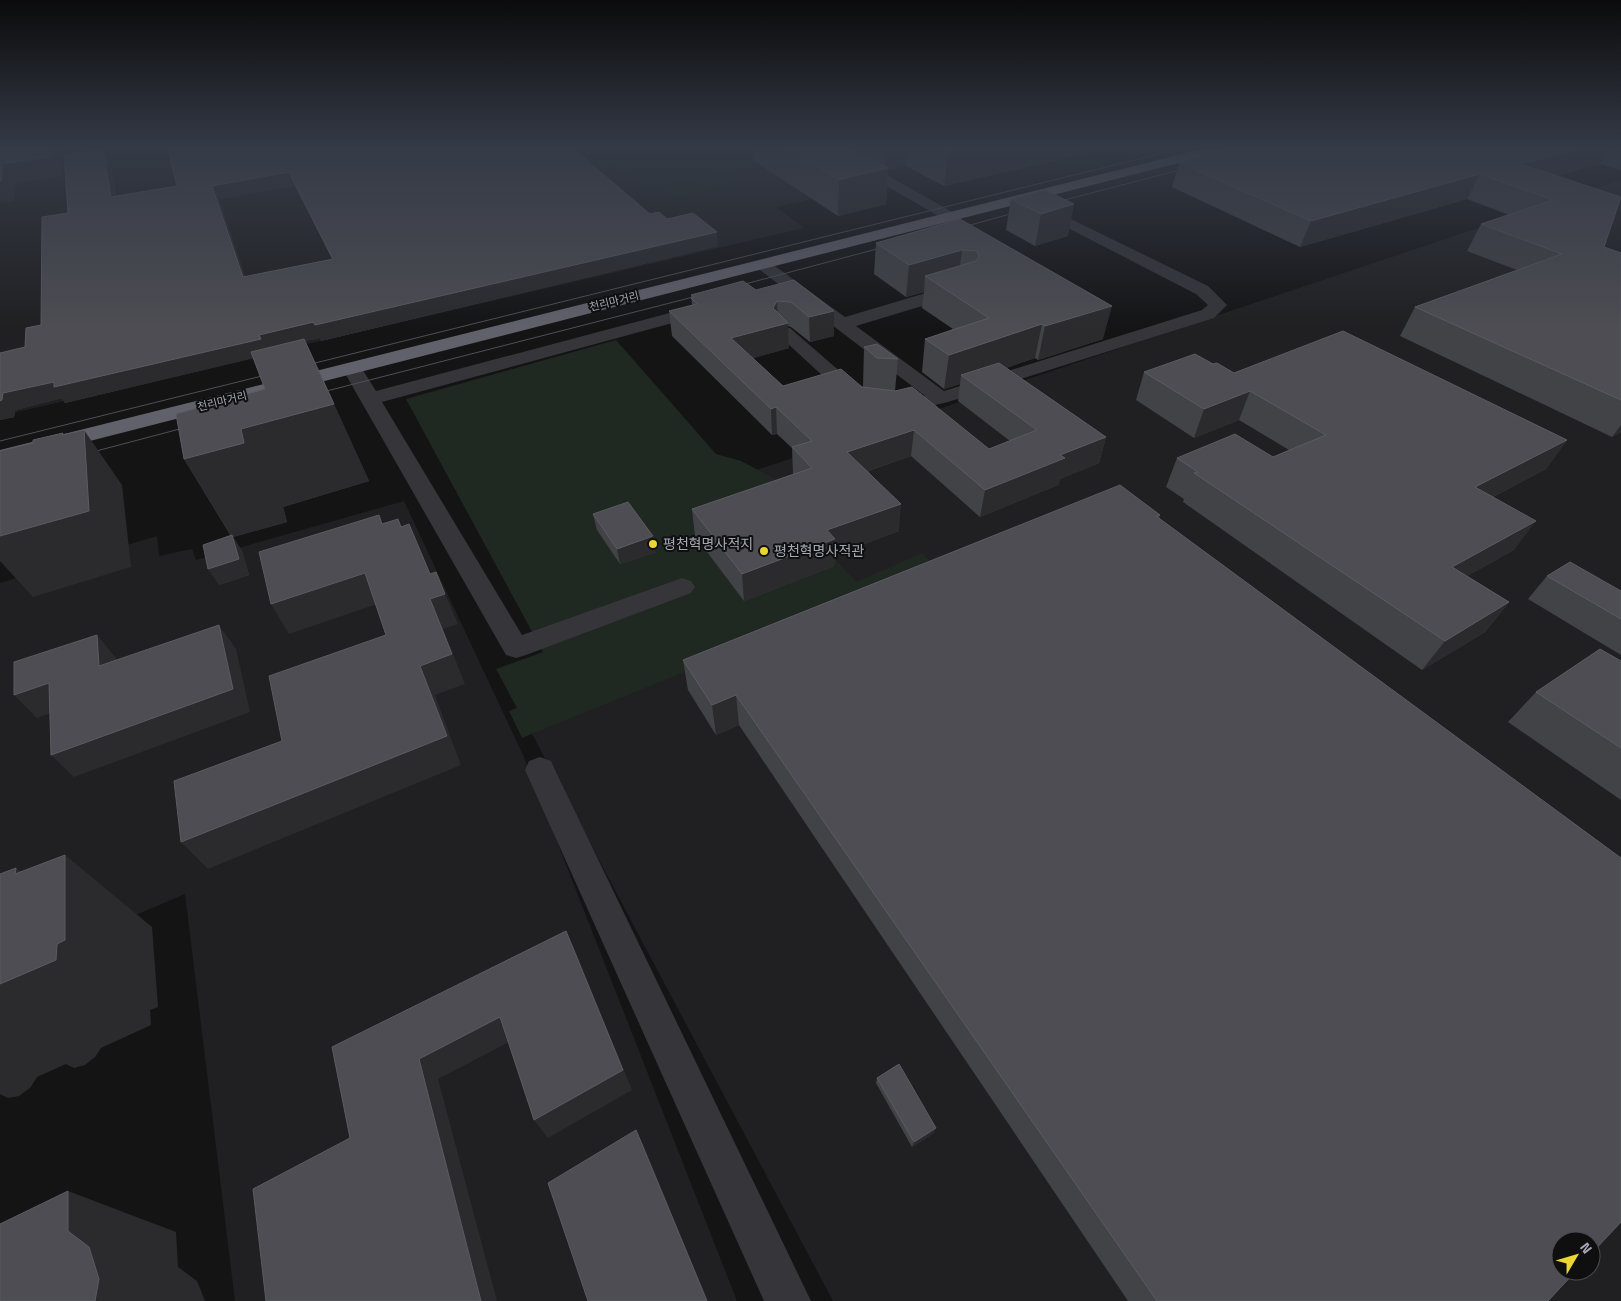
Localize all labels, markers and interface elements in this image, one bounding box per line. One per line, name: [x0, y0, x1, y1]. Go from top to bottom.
street label: 천리마거리: [588, 287, 640, 315]
street label: 천리마거리: [196, 387, 248, 415]
place label: 평천혁명사적지: [663, 533, 753, 554]
marker: 평천혁명사적지: [647, 538, 659, 550]
place label: 평천혁명사적관: [774, 540, 864, 561]
marker: 평천혁명사적관: [758, 545, 770, 557]
north arrow: [1551, 1231, 1601, 1281]
text: N: [1575, 1237, 1598, 1258]

